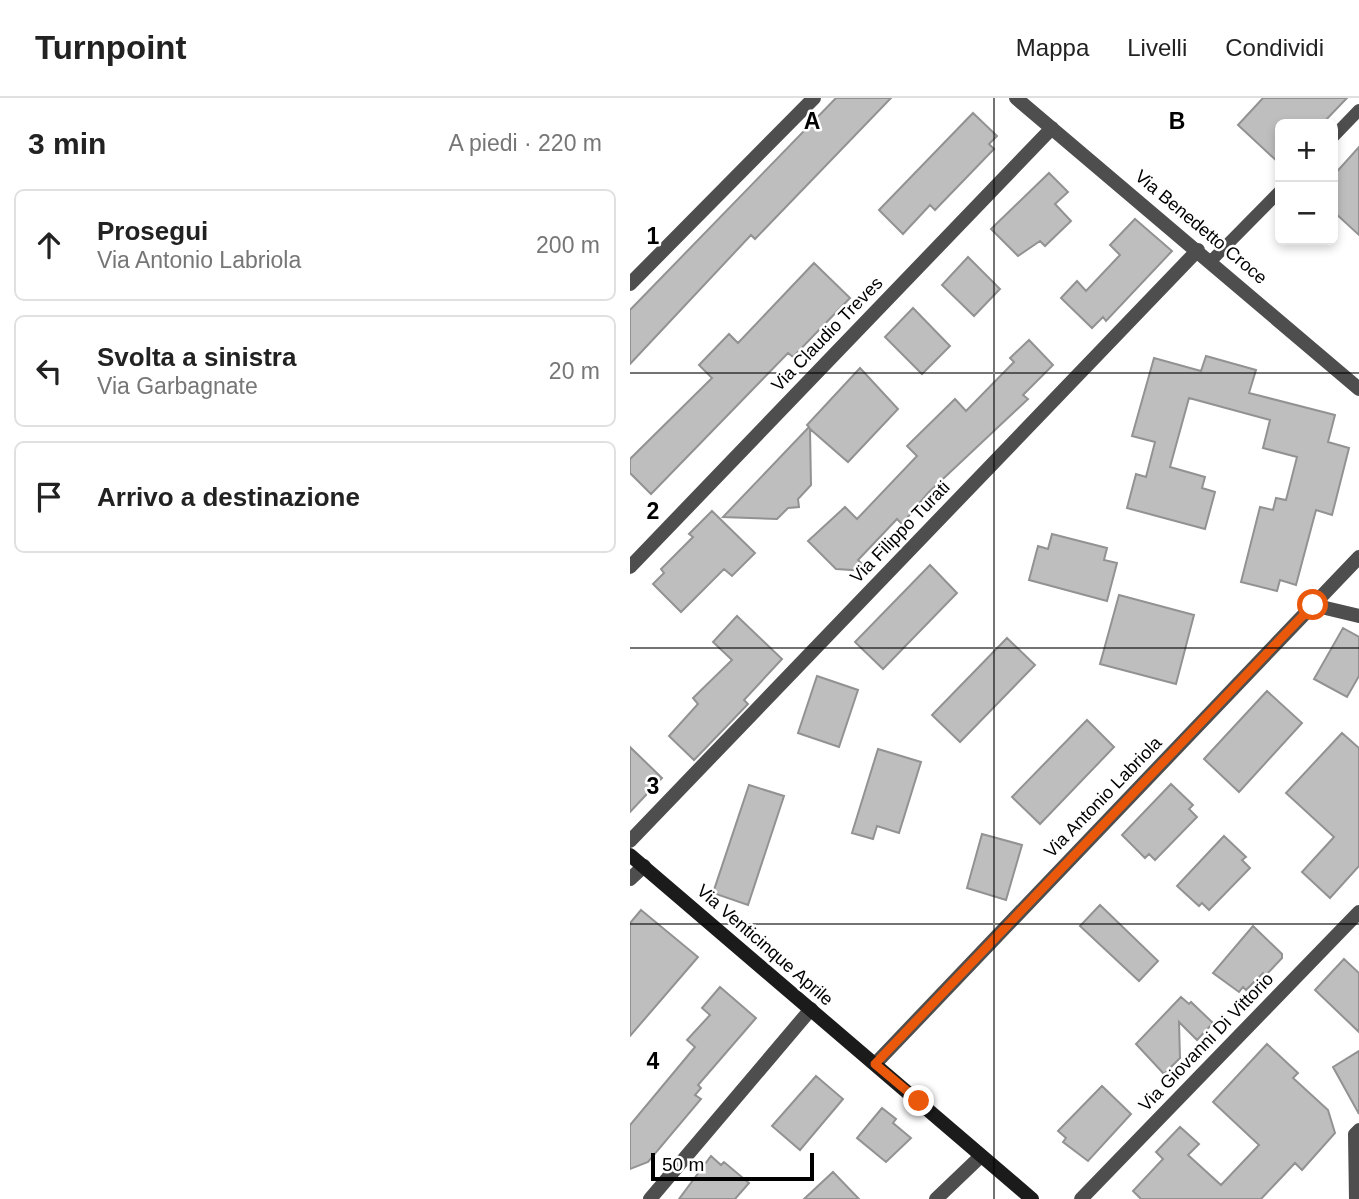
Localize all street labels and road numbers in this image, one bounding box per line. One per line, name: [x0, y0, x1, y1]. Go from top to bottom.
street label: Via Benedetto Croce: [1131, 166, 1271, 288]
street label: Via Claudio Treves: [767, 273, 887, 395]
street label: Via Filippo Turati: [846, 477, 954, 587]
street label: Via Antonio Labriola: [1040, 732, 1166, 861]
street label: Via Venticinque Aprile: [693, 880, 837, 1010]
street label: Via Giovanni Di Vittorio: [1135, 969, 1277, 1115]

